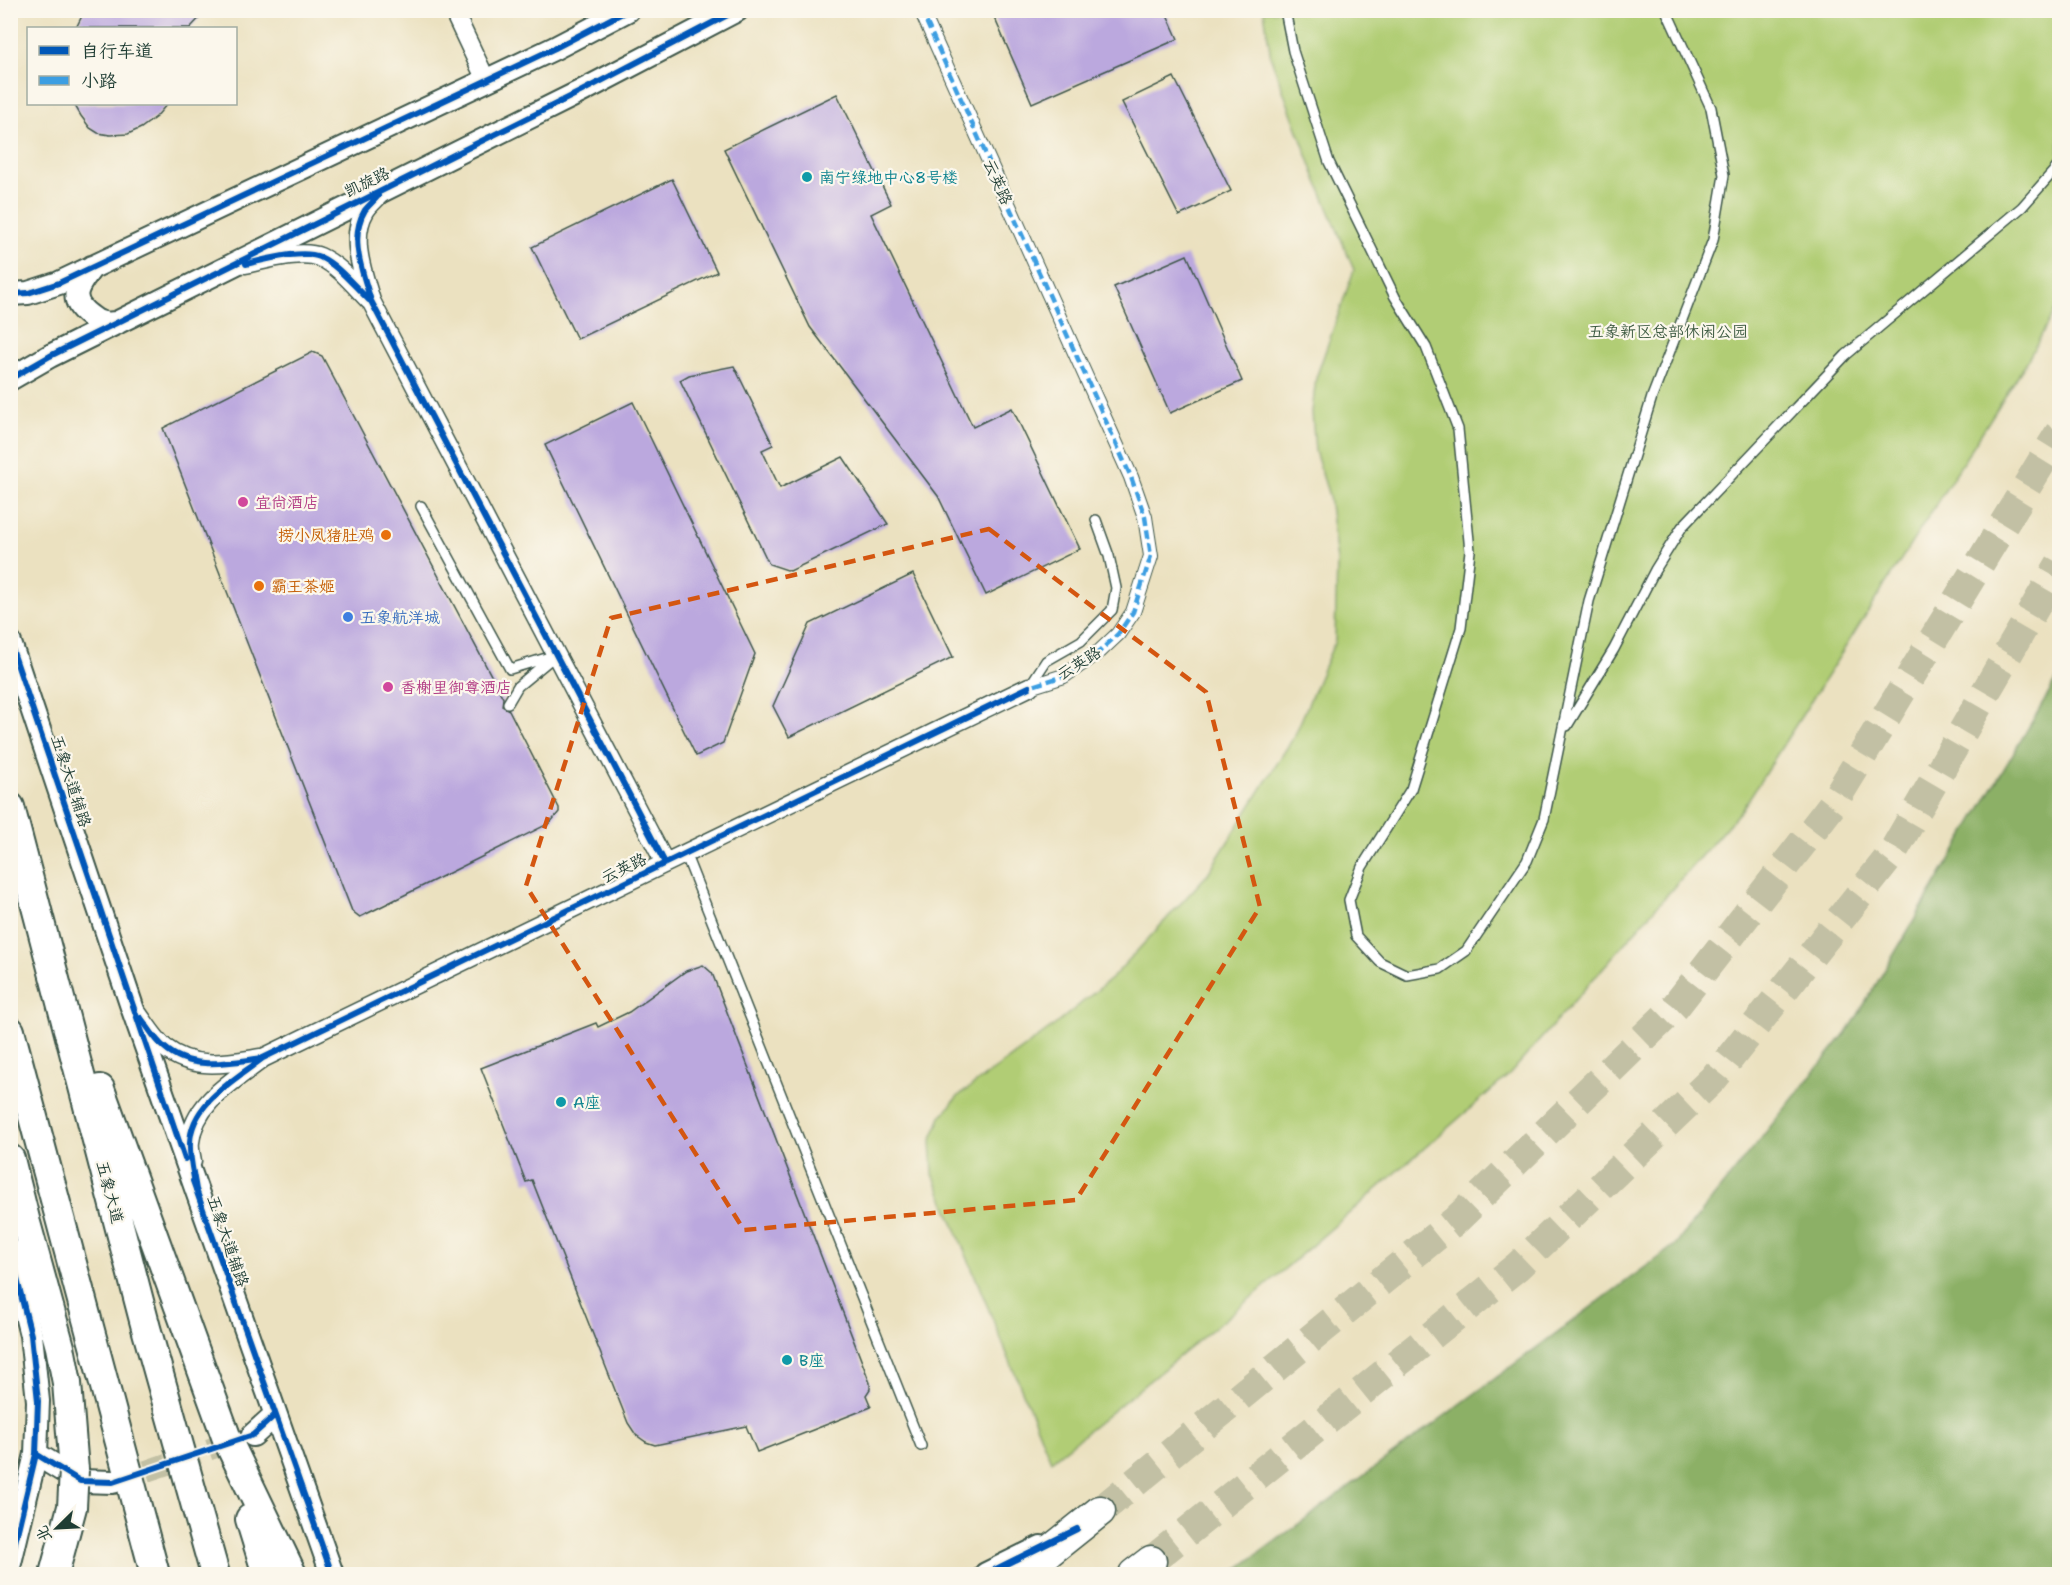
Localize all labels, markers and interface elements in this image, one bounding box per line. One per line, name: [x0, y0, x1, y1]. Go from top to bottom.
legend: [27, 27, 237, 105]
text: 自行车道: [81, 39, 153, 63]
text: 小路: [81, 69, 117, 93]
street label: 云英路: [979, 156, 1017, 208]
street label: 凯旋路: [341, 162, 393, 202]
place label: 南宁绿地中心8号楼: [819, 167, 958, 188]
marker: 南宁绿地中心8号楼: [800, 170, 814, 184]
park label: 五象新区总部休闲公园: [1588, 321, 1748, 342]
place label: 宜尚酒店: [255, 492, 319, 513]
marker: 宜尚酒店: [236, 495, 250, 509]
place label: 捞小凤猪肚鸡: [278, 525, 374, 546]
marker: 捞小凤猪肚鸡: [379, 528, 393, 542]
place label: 霸王茶姬: [271, 576, 335, 597]
marker: 霸王茶姬: [252, 579, 266, 593]
place label: 五象航洋城: [360, 607, 440, 628]
marker: 五象航洋城: [341, 610, 355, 624]
street label: 云英路: [1053, 641, 1105, 685]
place label: 香榭里御尊酒店: [400, 677, 512, 698]
marker: 香榭里御尊酒店: [381, 680, 395, 694]
street label: 五象大道辅路: [46, 732, 96, 830]
street label: 云英路: [598, 848, 650, 888]
place label: A座: [573, 1092, 601, 1113]
marker: A座: [554, 1095, 568, 1109]
street label: 五象大道: [92, 1158, 128, 1226]
street label: 五象大道辅路: [202, 1192, 254, 1290]
place label: B座: [799, 1350, 824, 1371]
marker: B座: [780, 1353, 794, 1367]
north arrow: [27, 1498, 87, 1558]
text: 北: [31, 1522, 57, 1545]

